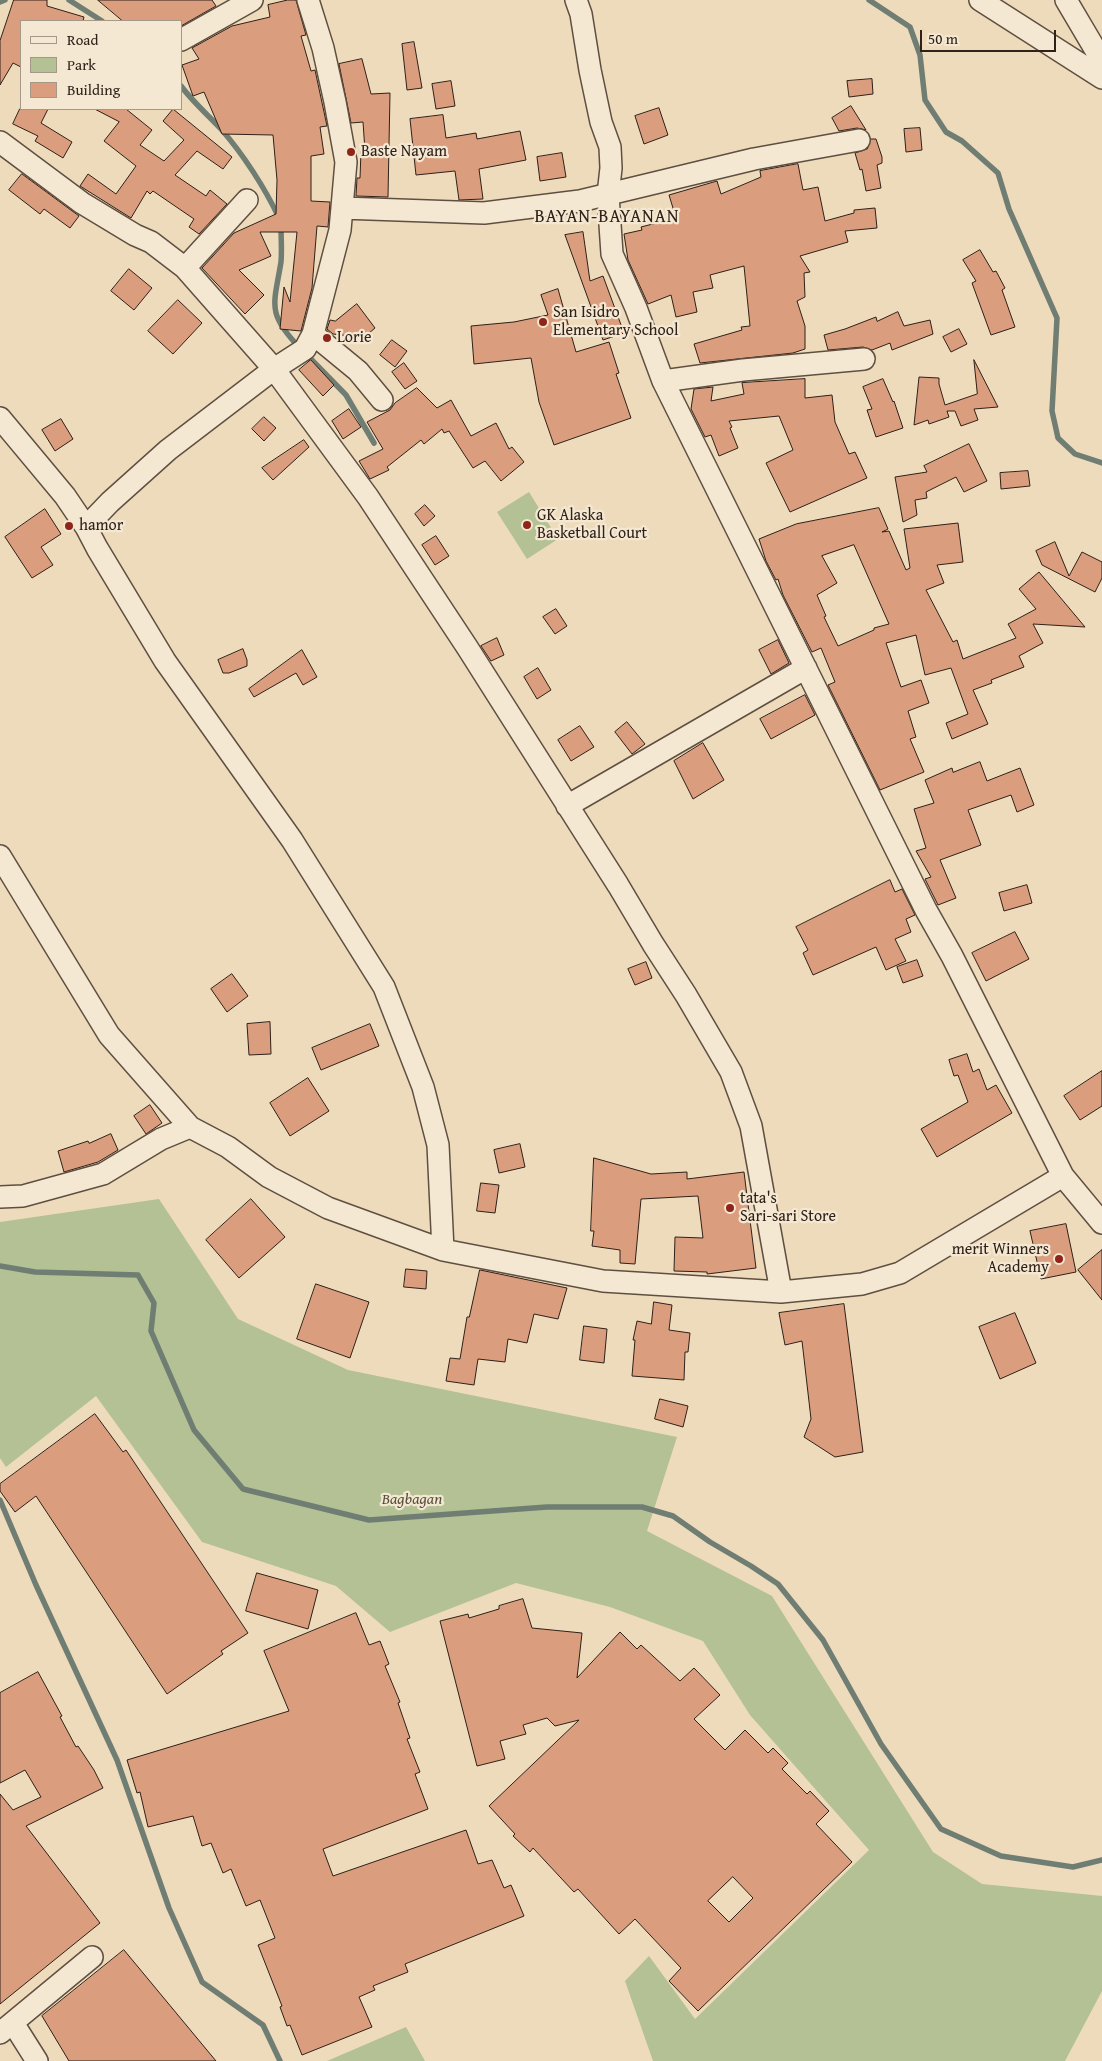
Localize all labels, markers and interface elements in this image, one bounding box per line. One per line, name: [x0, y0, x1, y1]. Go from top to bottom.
legend: [20, 20, 182, 110]
scale bar: [922, 20, 1058, 52]
text: 50 m: [928, 28, 958, 49]
text: Road: [67, 29, 98, 50]
text: Park: [67, 54, 96, 75]
text: Building: [67, 79, 120, 100]
place label: Baste Nayam: [361, 142, 447, 162]
marker: Baste Nayam: [345, 146, 357, 158]
district label: BAYAN-BAYANAN: [533, 206, 681, 228]
place label: San Isidro Elementary School: [553, 303, 678, 341]
marker: San Isidro Elementary School: [537, 316, 549, 328]
place label: Lorie: [337, 328, 372, 348]
marker: Lorie: [321, 332, 333, 344]
place label: GK Alaska Basketball Court: [537, 506, 647, 544]
place label: hamor: [79, 516, 123, 536]
marker: GK Alaska Basketball Court: [521, 519, 533, 531]
marker: hamor: [63, 520, 75, 532]
place label: tata's Sari-sari Store: [740, 1189, 836, 1227]
marker: tata's Sari-sari Store: [724, 1202, 736, 1214]
place label: merit Winners Academy: [952, 1240, 1049, 1278]
marker: merit Winners Academy: [1053, 1253, 1065, 1265]
park label: Bagbagan: [382, 1490, 442, 1510]

